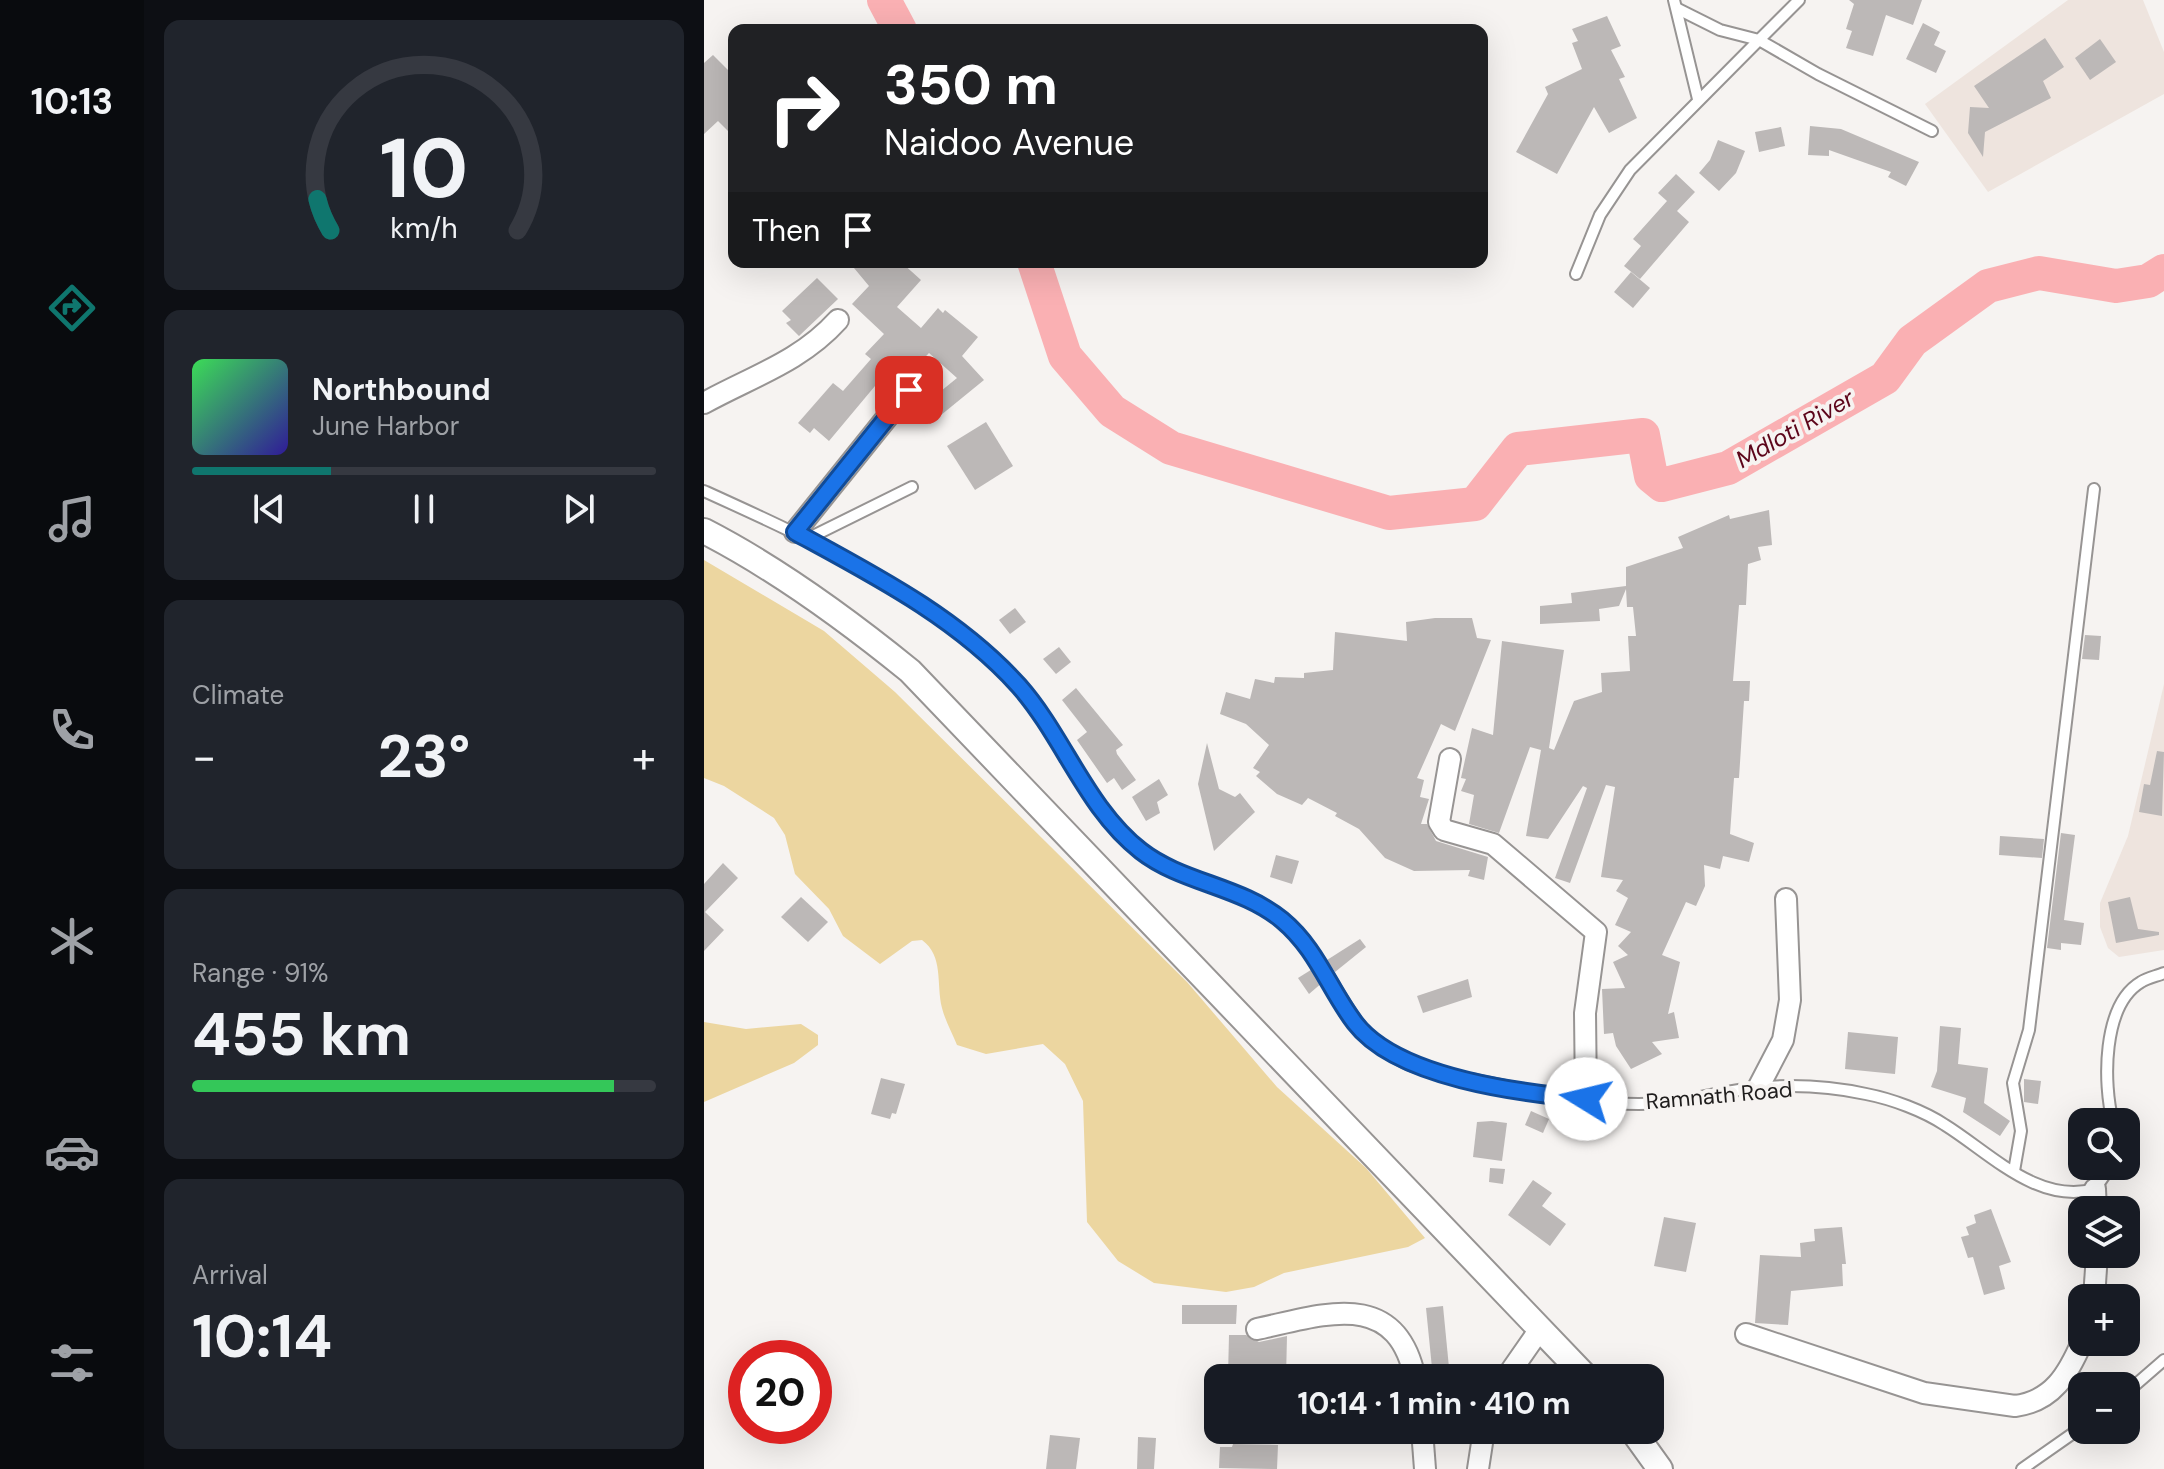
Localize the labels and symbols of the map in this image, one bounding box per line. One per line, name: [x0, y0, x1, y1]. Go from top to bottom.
pin: [875, 356, 943, 424]
water label: Mdloti River: [1730, 382, 1860, 475]
position arrow: [1544, 1057, 1628, 1141]
street label: Ramnath Road: [1645, 1075, 1794, 1116]
speed limit sign: 20: [728, 1340, 832, 1444]

